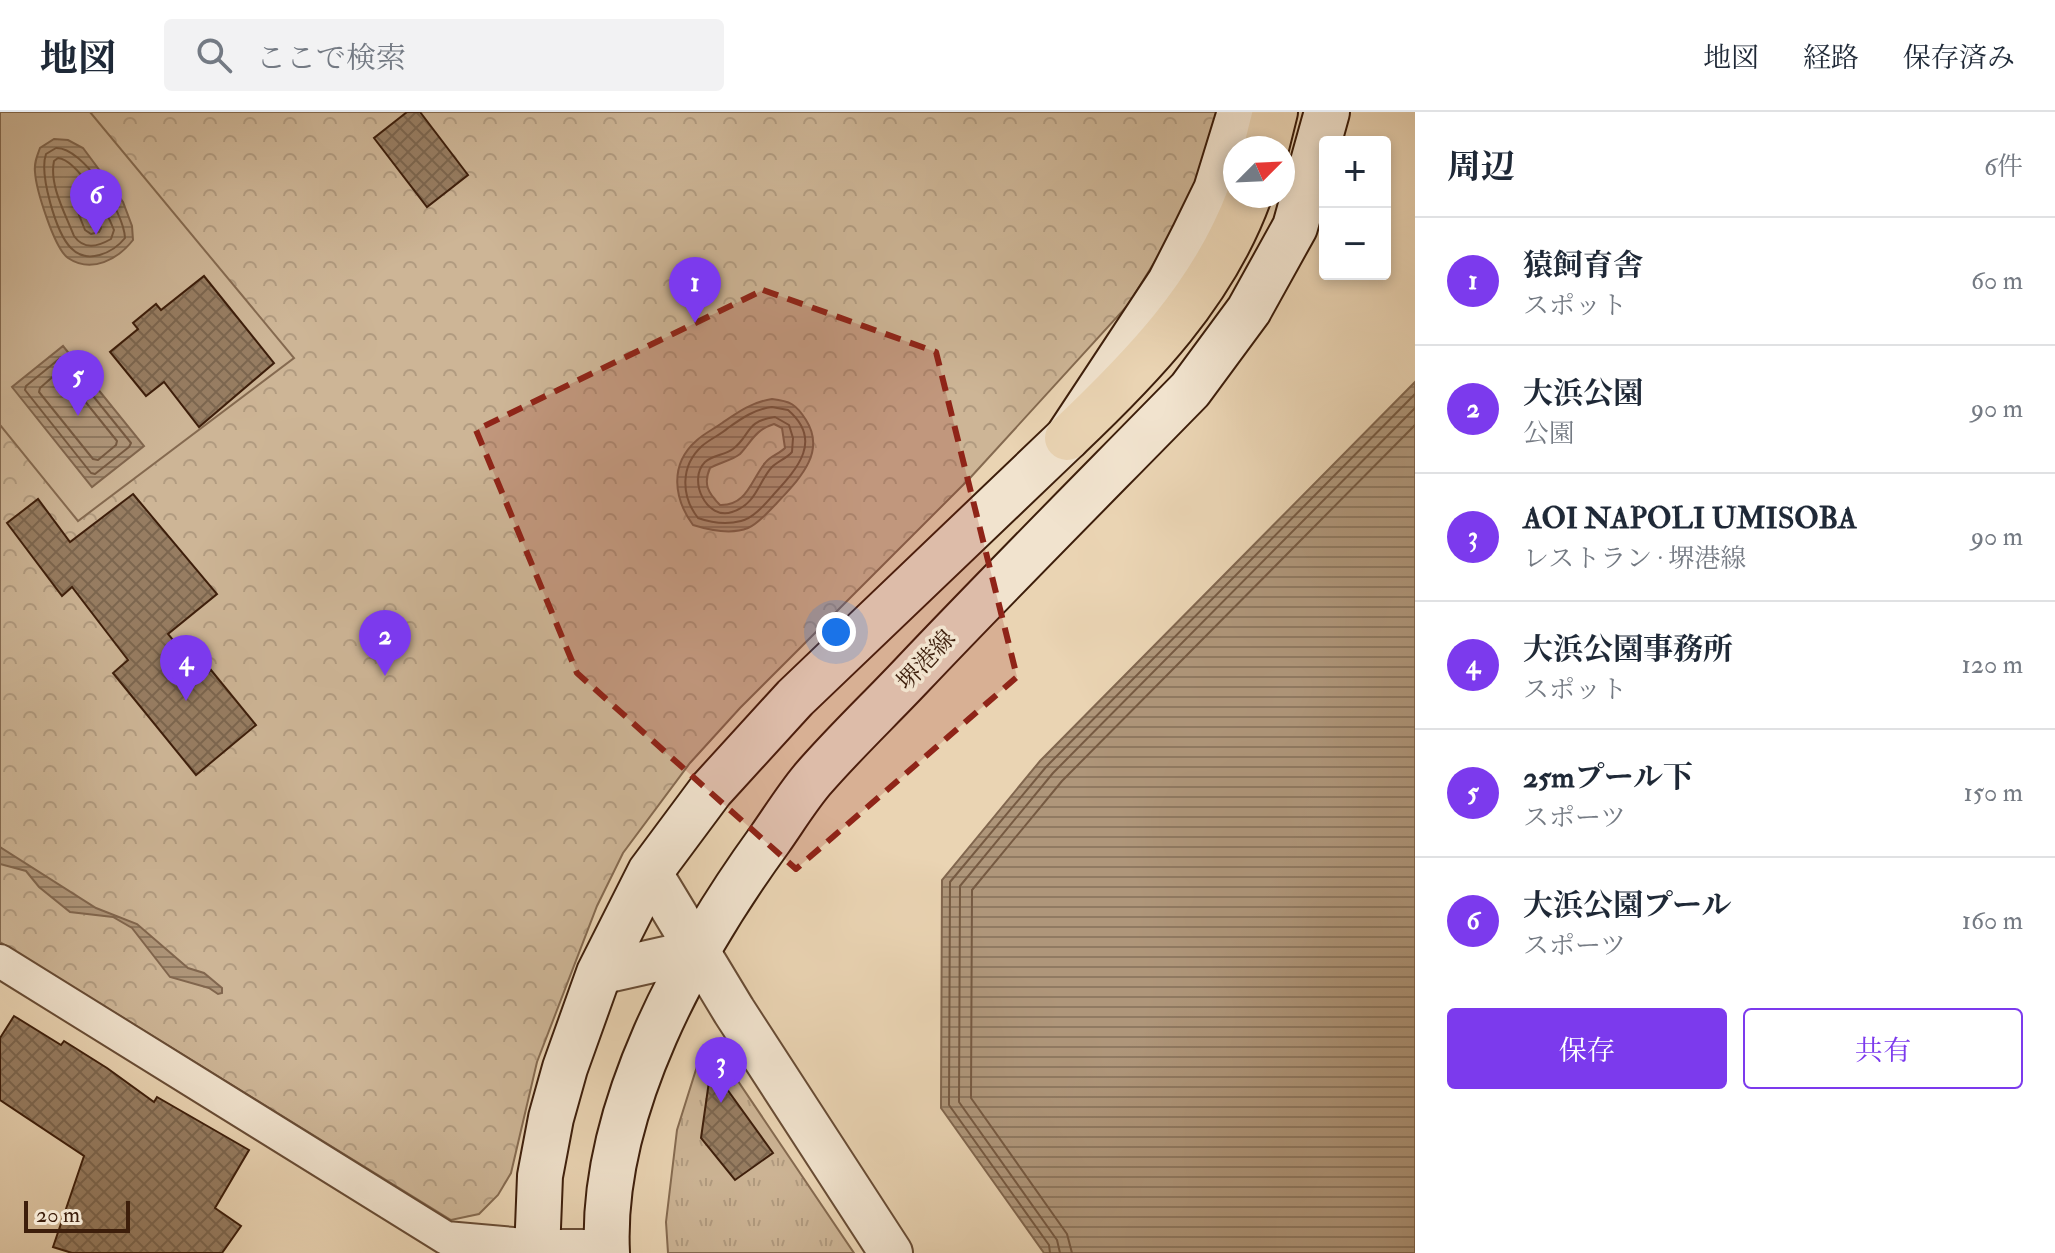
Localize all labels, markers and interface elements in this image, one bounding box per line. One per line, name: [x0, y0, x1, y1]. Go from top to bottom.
search box: [164, 19, 724, 91]
icon: search: [192, 33, 236, 77]
text: 地図: [40, 35, 116, 83]
text: ここで検索: [256, 40, 406, 77]
text: 地図: [1703, 41, 1759, 76]
text: 経路: [1803, 41, 1859, 76]
text: 保存済み: [1903, 41, 2015, 76]
north arrow: [1223, 136, 1295, 208]
map controls: [1319, 136, 1391, 280]
button: +: [1319, 136, 1391, 208]
text: 周辺: [1447, 146, 1515, 189]
text: 6件: [1984, 151, 2023, 183]
pin: 6: [70, 169, 122, 235]
button: −: [1319, 208, 1391, 280]
text: 猿飼育舎: [1523, 247, 1643, 284]
pin: 1: [669, 257, 721, 323]
text: 1: [1468, 265, 1478, 297]
text: 60 m: [1971, 265, 2023, 297]
text: スポット: [1523, 290, 1627, 322]
pin: 5: [52, 350, 104, 416]
text: 大浜公園: [1523, 375, 1643, 412]
text: 2: [1466, 393, 1480, 425]
text: 90 m: [1971, 393, 2023, 425]
text: 公園: [1523, 418, 1575, 450]
text: AOI NAPOLI UMISOBA: [1523, 500, 1857, 537]
text: 3: [1468, 521, 1478, 553]
text: 90 m: [1971, 521, 2023, 553]
text: レストラン · 堺港線: [1523, 543, 1746, 575]
pin: 2: [359, 610, 411, 676]
your location: [816, 612, 856, 652]
street label: 堺港線: [890, 623, 962, 697]
text: 大浜公園事務所: [1523, 631, 1733, 668]
pin: 4: [160, 635, 212, 701]
text: 4: [1466, 649, 1480, 681]
text: 120 m: [1962, 649, 2023, 681]
text: スポット: [1523, 674, 1627, 706]
text: 25mプール下: [1523, 759, 1693, 796]
text: 5: [1467, 777, 1479, 809]
text: 150 m: [1964, 777, 2023, 809]
text: スポーツ: [1523, 802, 1626, 834]
text: 大浜公園プール: [1523, 887, 1732, 924]
text: 6: [1466, 905, 1480, 937]
text: 160 m: [1962, 905, 2023, 937]
text: スポーツ: [1523, 930, 1626, 962]
button: 保存: [1447, 1008, 1727, 1089]
button: 共有: [1743, 1008, 2023, 1089]
pin: 3: [695, 1037, 747, 1103]
scale bar: [24, 1197, 130, 1233]
text: 20 m: [36, 1201, 80, 1229]

